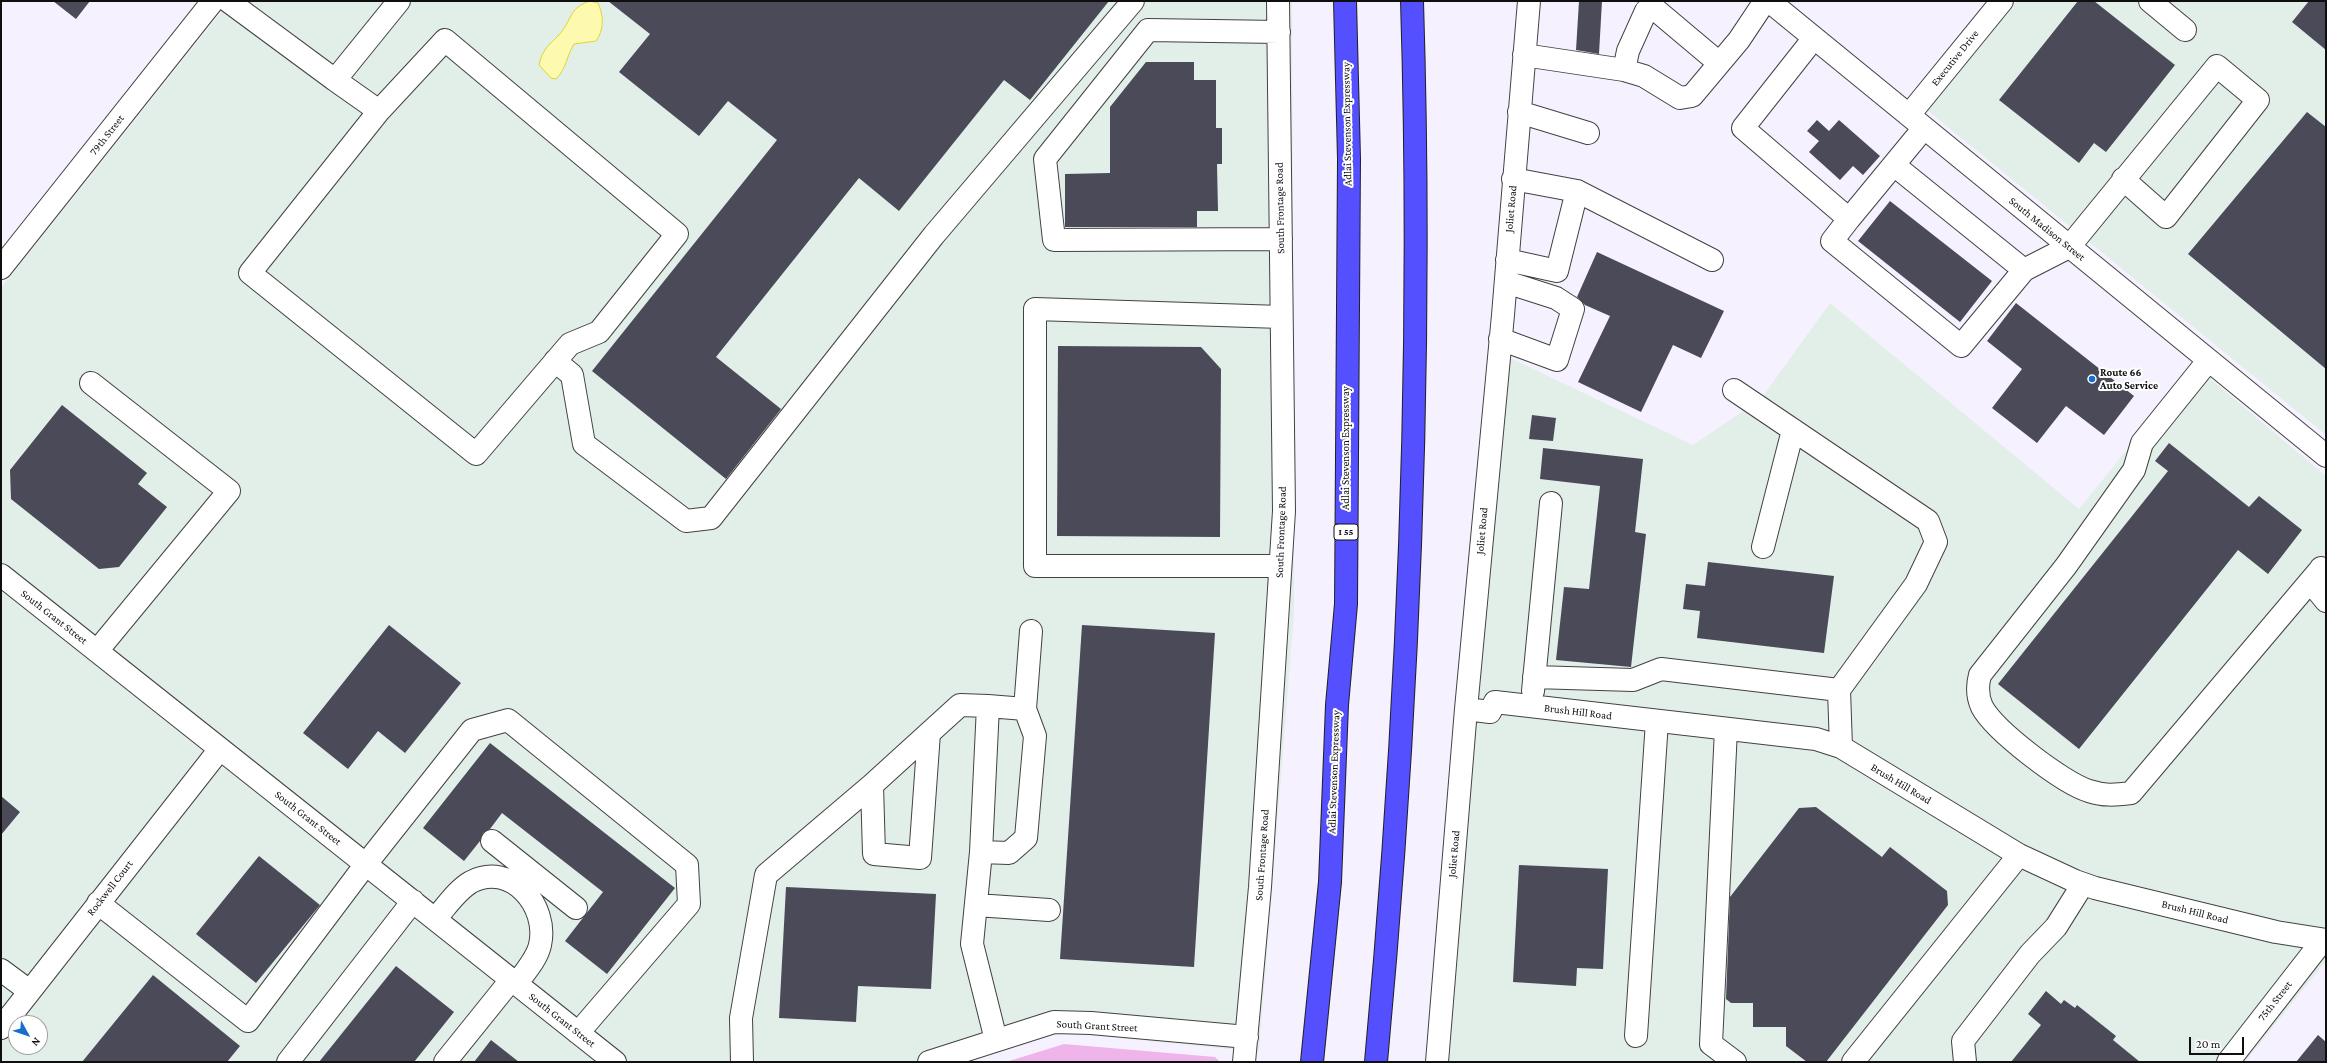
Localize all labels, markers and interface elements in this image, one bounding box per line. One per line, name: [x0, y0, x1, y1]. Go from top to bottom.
street label: Executive Drive: [1928, 27, 1982, 89]
street label: Adlai Stevenson Expressway: [1339, 62, 1355, 186]
street label: 79th Street: [87, 112, 127, 158]
street label: South Frontage Road: [1273, 162, 1287, 254]
street label: Joliet Road: [1502, 185, 1520, 233]
street label: South Madison Street: [2006, 194, 2088, 264]
place label: Route 66 Auto Service: [2100, 366, 2158, 392]
marker: Route 66 Auto Service: [2087, 374, 2097, 384]
street label: Adlai Stevenson Expressway: [1339, 386, 1353, 510]
street label: South Frontage Road: [1273, 486, 1289, 578]
street label: Joliet Road: [1473, 507, 1491, 555]
road number: I 55: [1334, 524, 1358, 540]
street label: South Grant Street: [18, 587, 90, 647]
street label: Brush Hill Road: [1543, 701, 1613, 723]
street label: Adlai Stevenson Expressway: [1325, 710, 1343, 834]
street label: Brush Hill Road: [1868, 761, 1934, 807]
street label: South Grant Street: [272, 788, 344, 848]
street label: South Frontage Road: [1252, 809, 1272, 901]
street label: Joliet Road: [1445, 830, 1463, 878]
street label: Rockwell Court: [84, 858, 136, 918]
street label: Brush Hill Road: [2160, 897, 2230, 927]
street label: 75th Street: [2255, 978, 2295, 1024]
street label: South Grant Street: [526, 990, 598, 1050]
north arrow: [8, 1015, 48, 1055]
street label: South Grant Street: [1056, 1017, 1138, 1035]
scale bar: [2191, 1029, 2246, 1055]
text: N: [29, 1035, 43, 1049]
text: 20 m: [2196, 1037, 2220, 1051]

